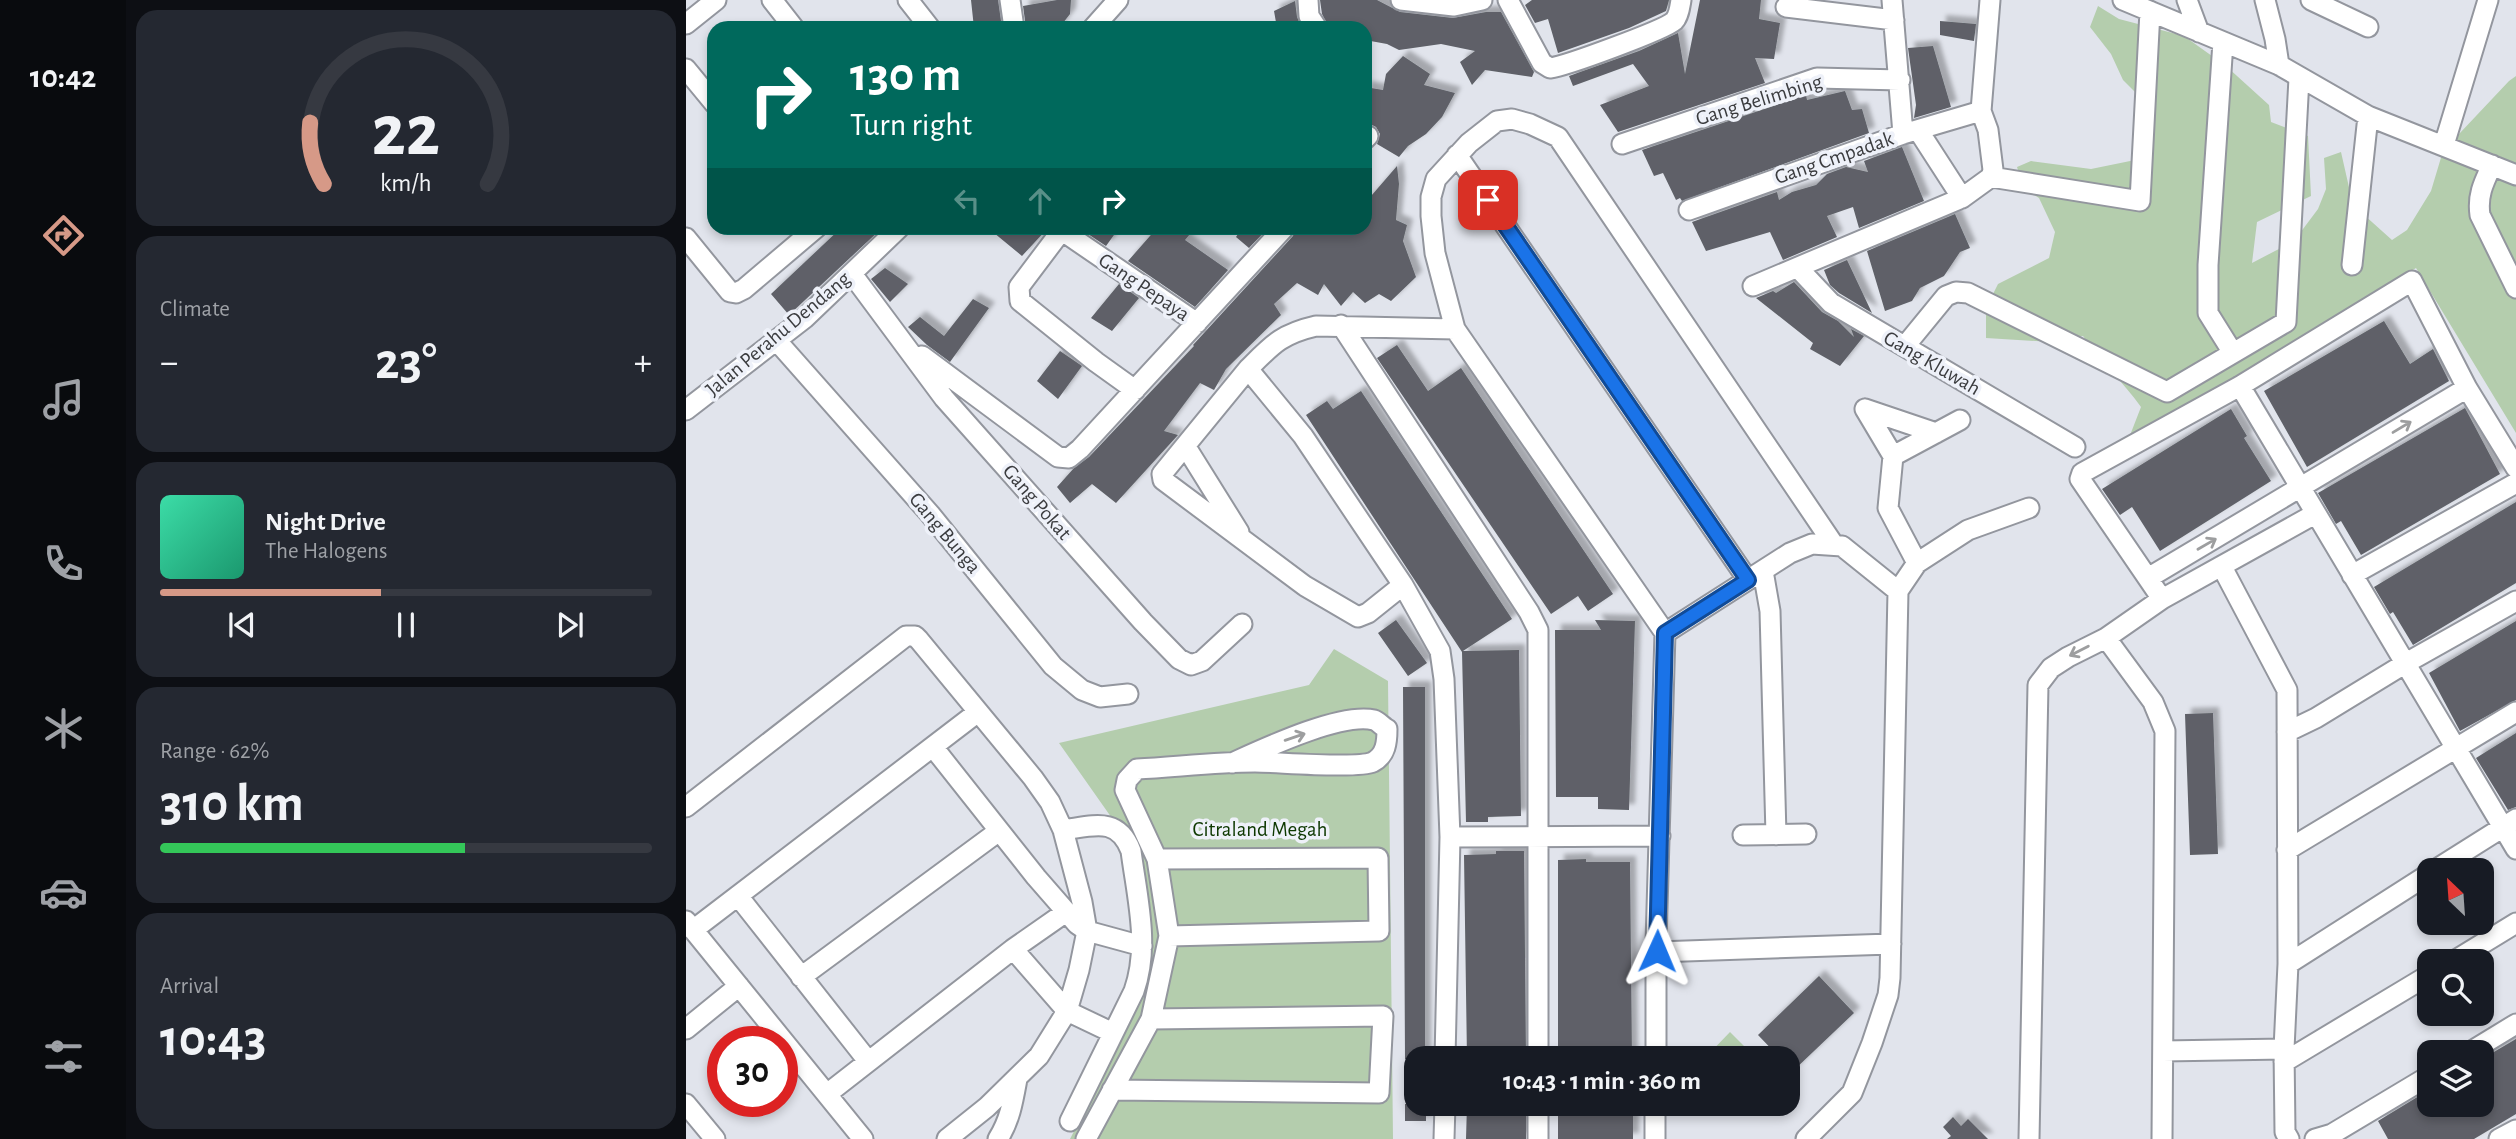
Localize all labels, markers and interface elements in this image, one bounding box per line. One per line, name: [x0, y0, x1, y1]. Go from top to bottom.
icon: right: [735, 49, 826, 140]
text: 130 m: [850, 51, 961, 100]
text: 10:42: [30, 61, 96, 93]
street label: Gang Belimbing: [1693, 71, 1826, 129]
text: 22: [372, 96, 440, 169]
text: Turn right: [850, 109, 972, 141]
street label: Gang Cmpadak: [1772, 128, 1897, 188]
pin: [1458, 170, 1518, 230]
text: km/h: [380, 171, 432, 196]
icon: arrive: [1469, 181, 1507, 219]
icon: left: [948, 182, 986, 220]
icon: ahead: [1021, 182, 1059, 220]
icon: right: [1094, 182, 1132, 220]
icon: directions: [39, 211, 88, 260]
street label: Gang Pepaya: [1095, 249, 1193, 325]
street label: Jalan Perahu Dendang: [702, 267, 855, 400]
text: Climate: [160, 298, 230, 321]
street label: Gang Kluwah: [1880, 327, 1984, 399]
text: 23°: [375, 336, 437, 388]
text: −: [160, 344, 178, 382]
text: +: [634, 344, 652, 382]
icon: music: [39, 375, 88, 424]
one-way arrow: [2391, 420, 2411, 434]
street label: Gang Pokat: [999, 460, 1075, 544]
street label: Gang Bunga: [905, 488, 985, 578]
text: Night Drive: [265, 509, 386, 535]
one-way arrow: [2196, 537, 2216, 551]
icon: phone: [39, 539, 88, 588]
text: The Halogens: [265, 540, 387, 563]
icon: previous: [223, 606, 261, 644]
icon: pause: [387, 606, 425, 644]
icon: next: [551, 606, 589, 644]
one-way arrow: [2069, 645, 2090, 658]
icon: climate: [39, 704, 88, 753]
one-way arrow: [1284, 730, 1306, 743]
text: Range · 62%: [160, 740, 269, 763]
text: 310 km: [160, 778, 304, 830]
park label: Citraland Megah: [1192, 819, 1328, 840]
north arrow: [2417, 858, 2494, 934]
map controls: [2417, 858, 2494, 1117]
icon: car: [39, 868, 88, 917]
position arrow: [1620, 914, 1694, 988]
button: search: [2417, 949, 2494, 1026]
text: Arrival: [160, 975, 219, 998]
text: 10:43: [160, 1013, 266, 1065]
speed limit sign: 30: [707, 1026, 798, 1117]
icon: filters: [39, 1032, 88, 1081]
button: layers: [2417, 1040, 2494, 1117]
text: 10:43 · 1 min · 360 m: [1503, 1068, 1701, 1094]

